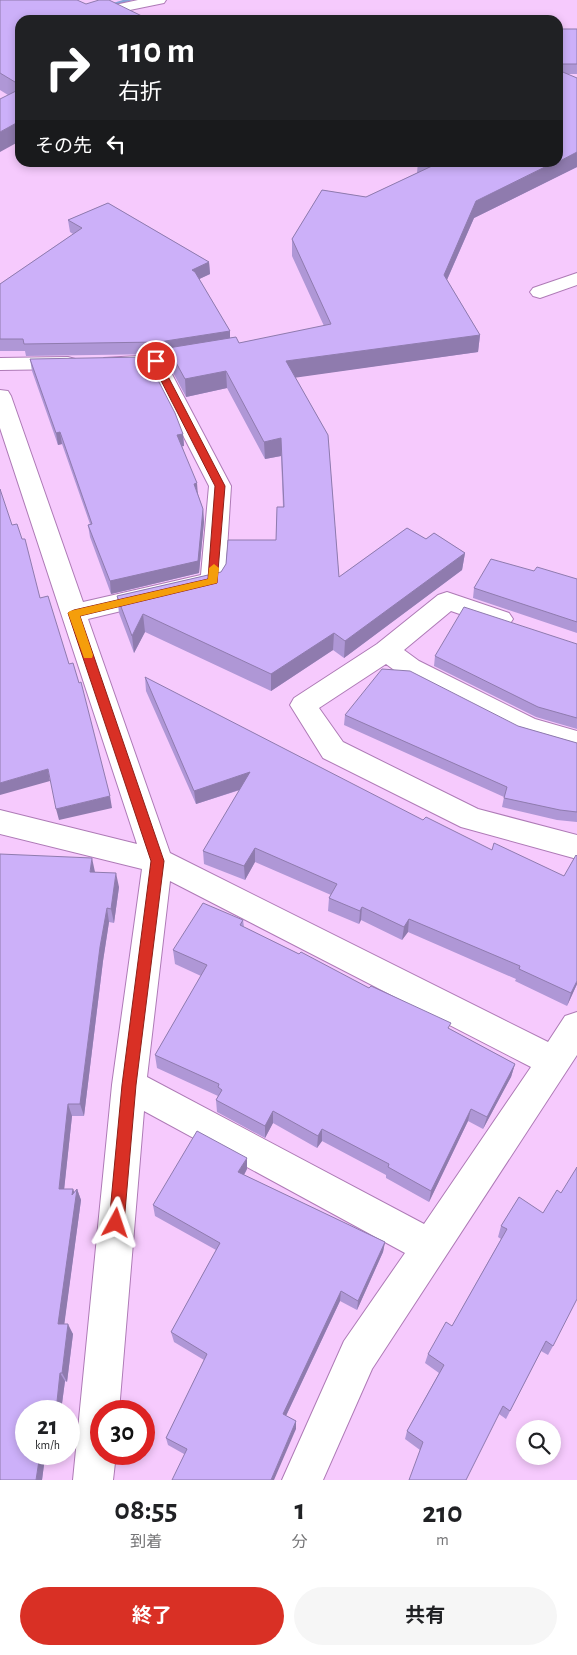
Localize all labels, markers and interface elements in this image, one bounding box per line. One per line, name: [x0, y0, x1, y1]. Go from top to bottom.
text: 110 m: [118, 34, 195, 69]
icon: right: [35, 35, 100, 100]
text: 右折: [118, 81, 162, 103]
icon: left: [102, 130, 130, 158]
text: その先: [35, 137, 92, 156]
pin: [135, 340, 177, 382]
icon: arrive: [142, 347, 170, 375]
position arrow: [89, 1196, 141, 1248]
speed limit sign: 30: [90, 1400, 155, 1465]
text: 21: [37, 1414, 58, 1439]
map controls: [516, 1420, 561, 1465]
button: search: [516, 1420, 561, 1465]
text: km/h: [35, 1439, 60, 1451]
text: 08:55: [114, 1495, 178, 1525]
text: 1: [294, 1495, 305, 1525]
text: 210: [422, 1498, 463, 1528]
text: m: [436, 1532, 449, 1548]
text: 到着: [130, 1534, 162, 1550]
text: 分: [292, 1534, 308, 1550]
button: 終了: [20, 1587, 284, 1645]
button: 共有: [294, 1587, 557, 1645]

